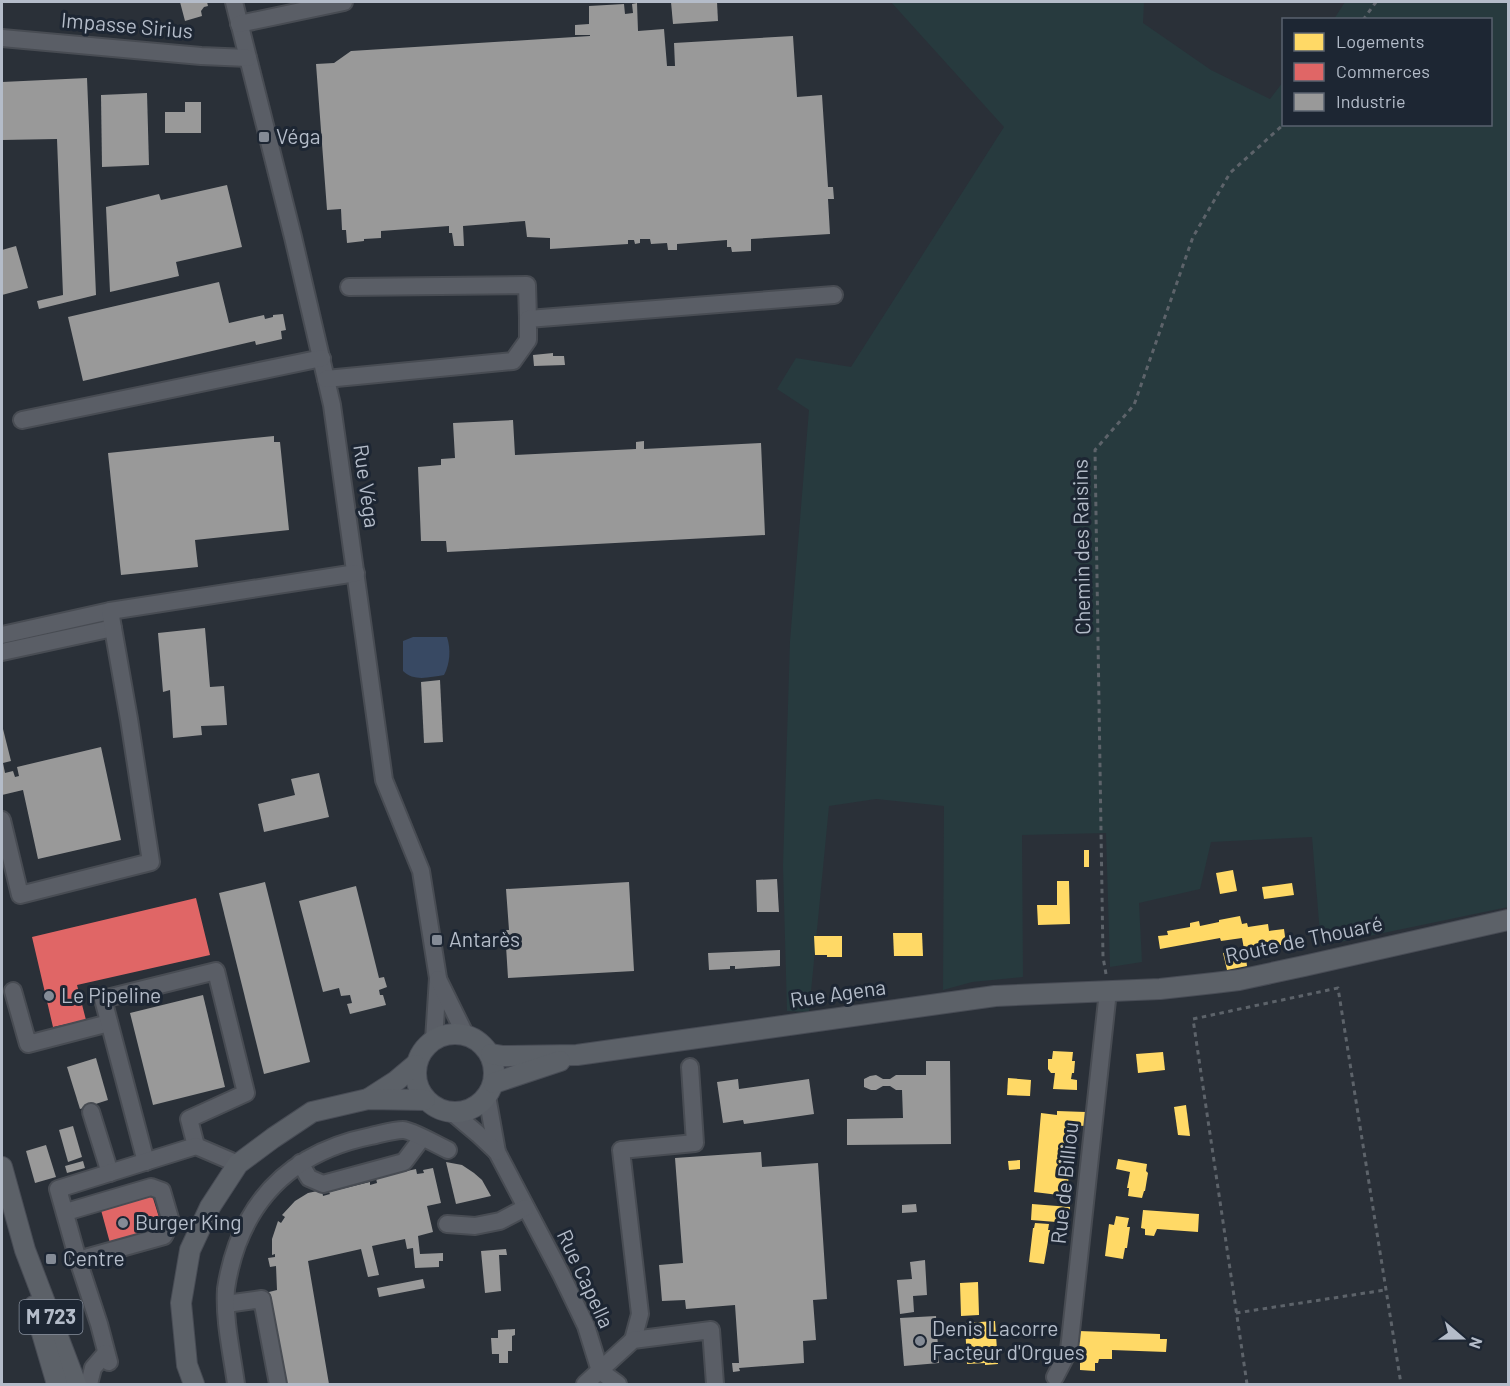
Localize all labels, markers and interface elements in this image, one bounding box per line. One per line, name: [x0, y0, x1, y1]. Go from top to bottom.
street label: Impasse Sirius: [60, 6, 194, 43]
legend: [1282, 18, 1492, 126]
text: Logements: [1336, 30, 1425, 52]
text: Commerces: [1336, 60, 1430, 82]
text: Industrie: [1336, 90, 1406, 112]
place label: Véga: [276, 123, 321, 148]
marker: Véga: [257, 130, 271, 144]
street label: Rue Véga: [349, 442, 386, 529]
street label: Chemin des Raisins: [1066, 459, 1095, 635]
street label: Route de Thouaré: [1223, 910, 1385, 967]
place label: Antarès: [449, 926, 520, 951]
marker: Antarès: [430, 933, 444, 947]
street label: Rue Agena: [788, 973, 887, 1012]
place label: Le Pipeline: [61, 982, 161, 1007]
marker: Le Pipeline: [42, 989, 56, 1003]
street label: Rue de Billiou: [1045, 1121, 1082, 1245]
place label: Burger King: [135, 1209, 242, 1234]
marker: Burger King: [116, 1216, 130, 1230]
street label: Rue Capella: [553, 1225, 620, 1332]
place label: Centre: [63, 1245, 125, 1270]
marker: Centre: [44, 1252, 58, 1266]
road number: M 723: [20, 1300, 82, 1334]
north arrow: [1432, 1308, 1492, 1368]
place label: Denis Lacorre Facteur d'Orgues: [932, 1315, 1085, 1364]
marker: Denis Lacorre Facteur d'Orgues: [913, 1334, 927, 1348]
text: N: [1466, 1335, 1487, 1352]

